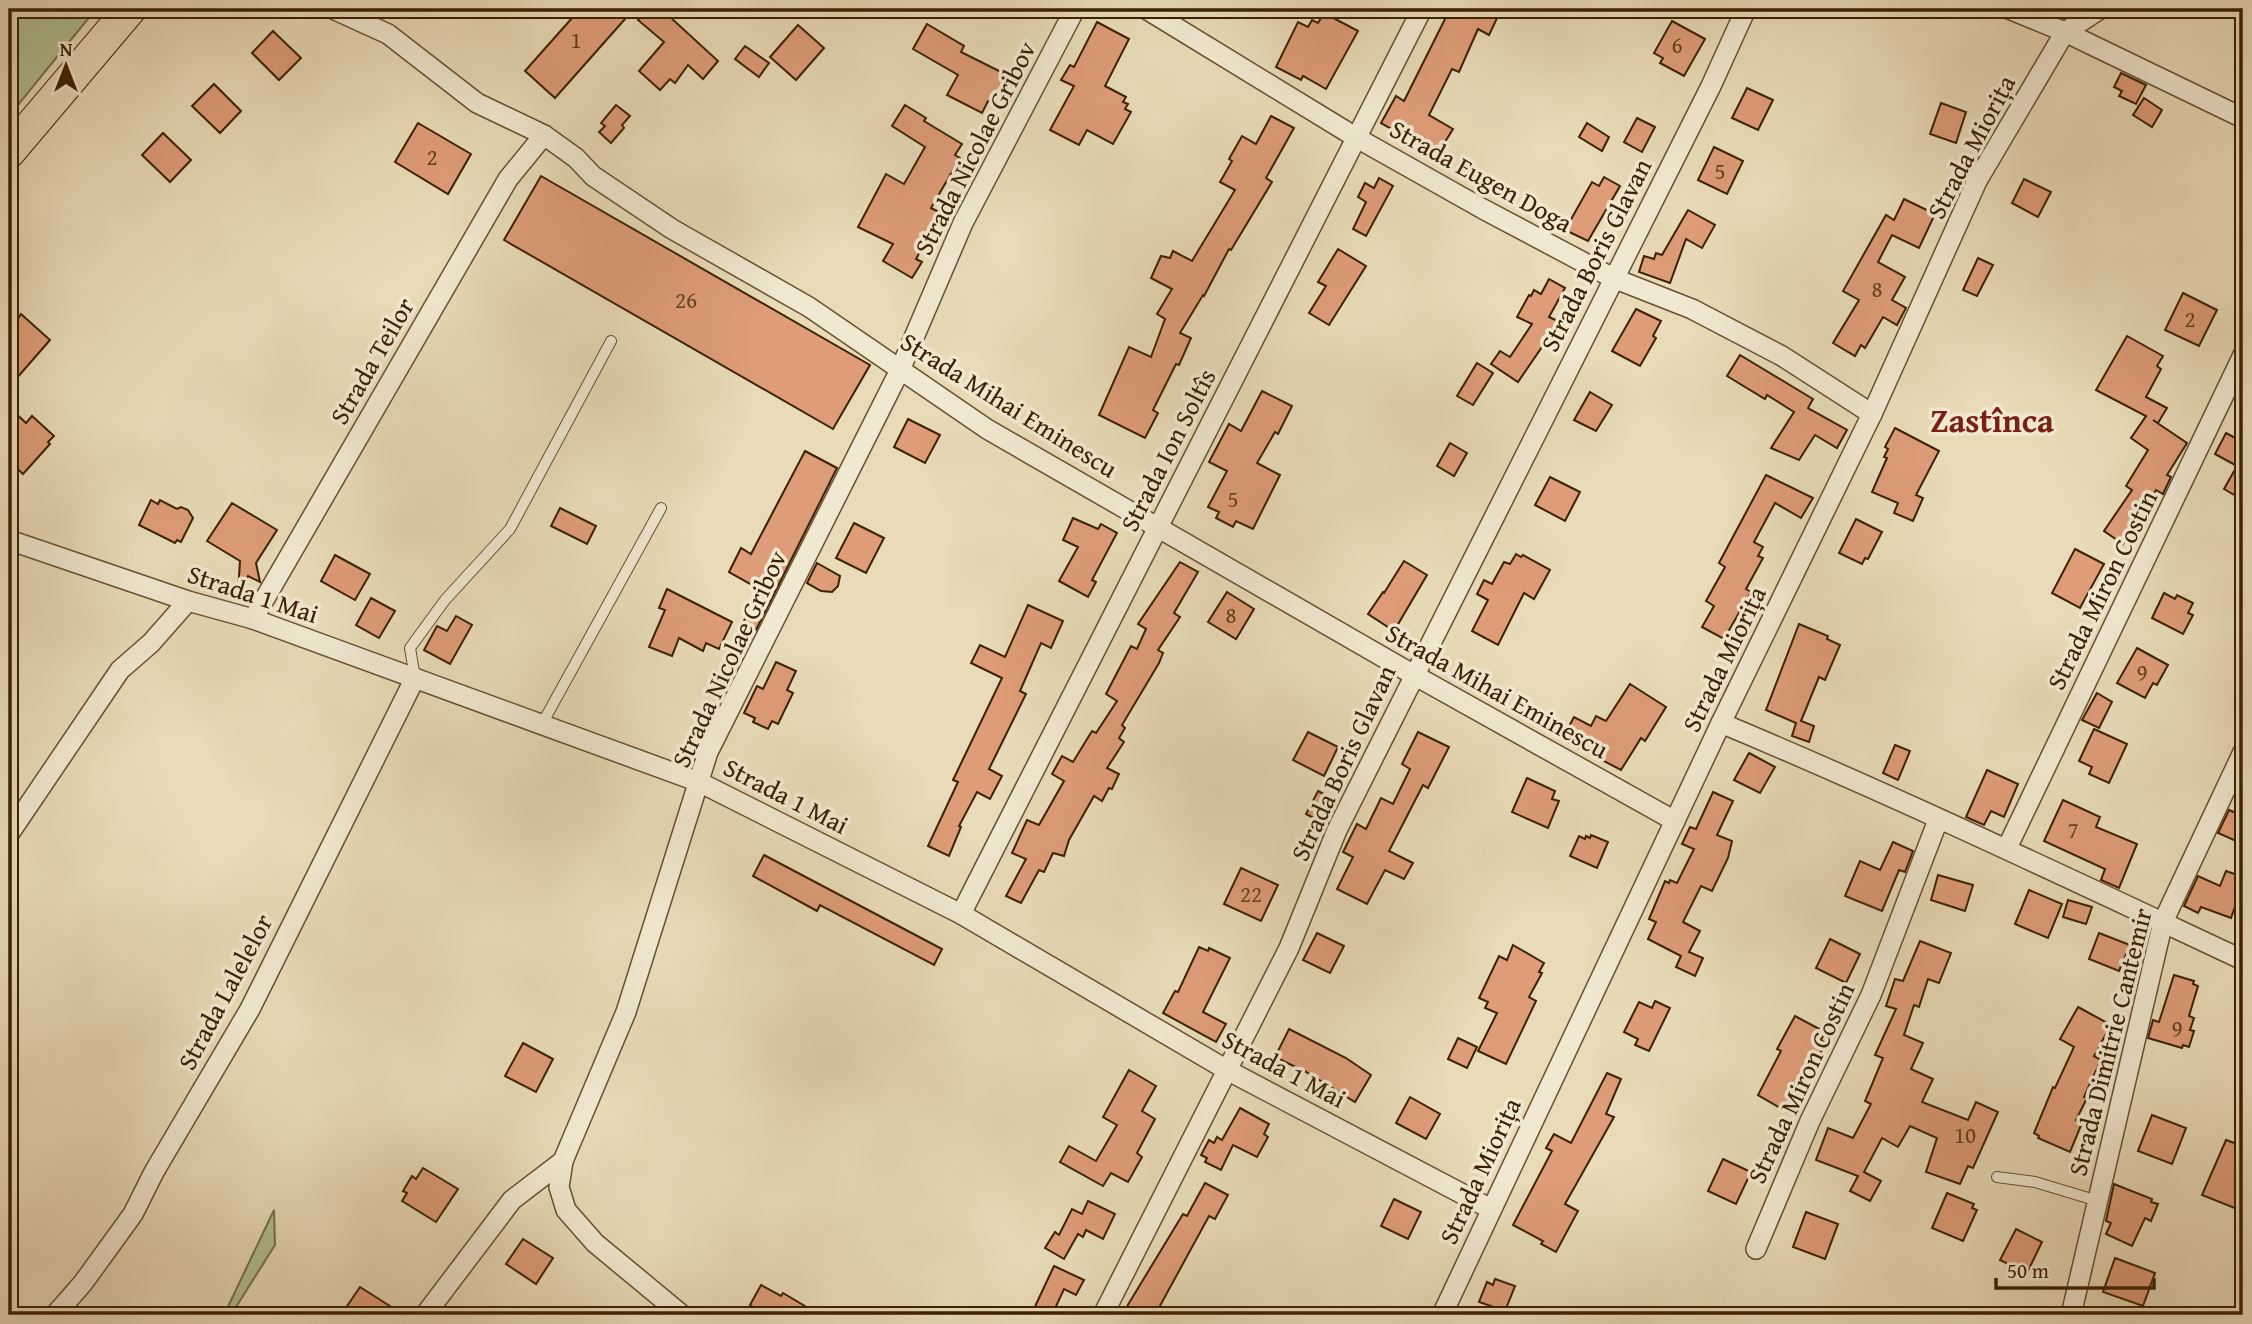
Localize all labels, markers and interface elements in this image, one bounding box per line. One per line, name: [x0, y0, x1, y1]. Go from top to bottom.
house number: 1: [570, 23, 582, 56]
house number: 6: [1671, 28, 1683, 61]
north arrow: [32, 32, 102, 102]
street label: Strada Nicolae Gribov: [904, 34, 1045, 262]
text: N: [60, 35, 73, 63]
street label: Strada Miorița: [1916, 67, 2025, 226]
street label: Strada Eugen Doga: [1383, 109, 1580, 242]
house number: 2: [426, 140, 438, 173]
street label: Strada Boris Glavan: [1530, 151, 1661, 358]
house number: 5: [1714, 154, 1726, 187]
house number: 8: [1871, 272, 1883, 305]
house number: 26: [675, 283, 697, 316]
street label: Strada Teilor: [319, 290, 424, 431]
house number: 2: [2184, 302, 2196, 335]
street label: Strada Mihai Eminescu: [893, 322, 1125, 487]
street label: Strada Ion Soltîs: [1110, 362, 1225, 538]
district label: Zastînca: [1930, 396, 2054, 444]
house number: 5: [1227, 482, 1239, 515]
street label: Strada Miron Costin: [2036, 483, 2167, 696]
street label: Strada Nicolae Gribov: [661, 544, 796, 774]
street label: Strada 1 Mai: [183, 554, 324, 633]
street label: Strada Miorița: [1671, 579, 1776, 738]
house number: 8: [1225, 598, 1237, 631]
street label: Strada Mihai Eminescu: [1379, 613, 1616, 768]
house number: 9: [2136, 655, 2148, 688]
street label: Strada Boris Glavan: [1280, 658, 1405, 867]
street label: Strada 1 Mai: [717, 747, 856, 844]
house number: 7: [2067, 813, 2079, 846]
house number: 22: [1240, 877, 1262, 910]
street label: Strada Dimitrie Cantemir: [2057, 904, 2162, 1180]
street label: Strada Lalelelor: [167, 907, 282, 1077]
street label: Strada Miron Costin: [1737, 975, 1864, 1190]
house number: 9: [2171, 1011, 2183, 1044]
street label: Strada 1 Mai: [1215, 1019, 1353, 1118]
street label: Strada Miorița: [1429, 1090, 1531, 1251]
house number: 10: [1954, 1118, 1976, 1151]
scale bar: [1996, 1247, 2154, 1291]
text: 50 m: [2007, 1255, 2049, 1286]

